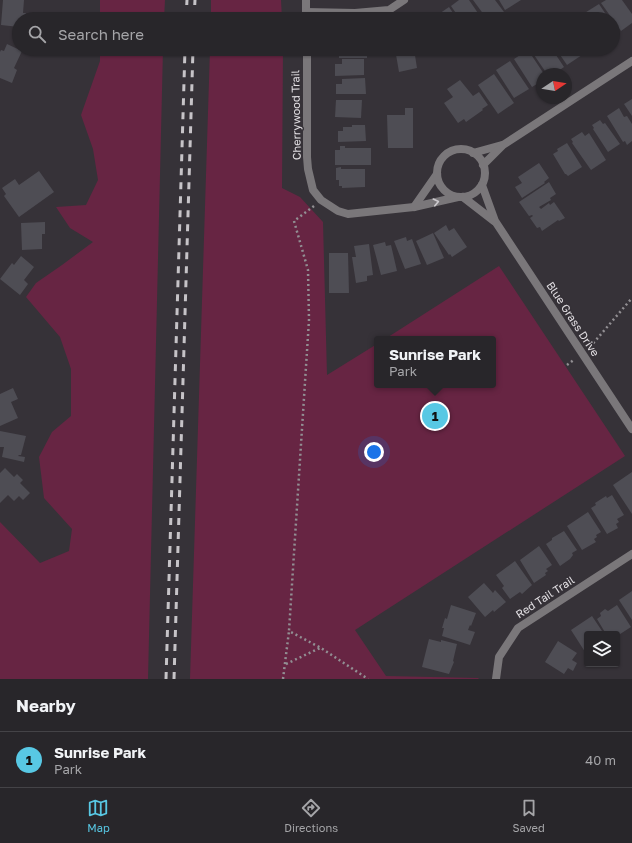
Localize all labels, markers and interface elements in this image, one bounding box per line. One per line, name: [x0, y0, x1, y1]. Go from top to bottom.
search box: [12, 12, 620, 56]
icon: search: [26, 23, 48, 45]
text: Search here: [58, 25, 144, 43]
north arrow: [536, 68, 572, 104]
street label: Cherrywood Trail: [288, 69, 303, 160]
one-way arrow: [433, 199, 439, 207]
street label: Blue Grass Drive: [544, 279, 602, 359]
popup: [374, 336, 496, 388]
text: Sunrise Park: [389, 345, 481, 363]
text: Park: [389, 363, 417, 379]
pin: 1: [422, 401, 448, 431]
your location: [364, 442, 384, 462]
street label: Red Tail Trail: [513, 573, 577, 620]
map controls: [584, 631, 620, 667]
button: layers: [584, 631, 620, 667]
text: Nearby: [16, 695, 76, 716]
text: Sunrise Park: [54, 743, 146, 761]
text: 1: [26, 752, 32, 768]
text: 40 m: [585, 752, 616, 768]
text: Park: [54, 761, 82, 777]
tab: Map: [87, 797, 110, 834]
tab: Directions: [284, 797, 338, 834]
tab: Saved: [513, 797, 545, 834]

